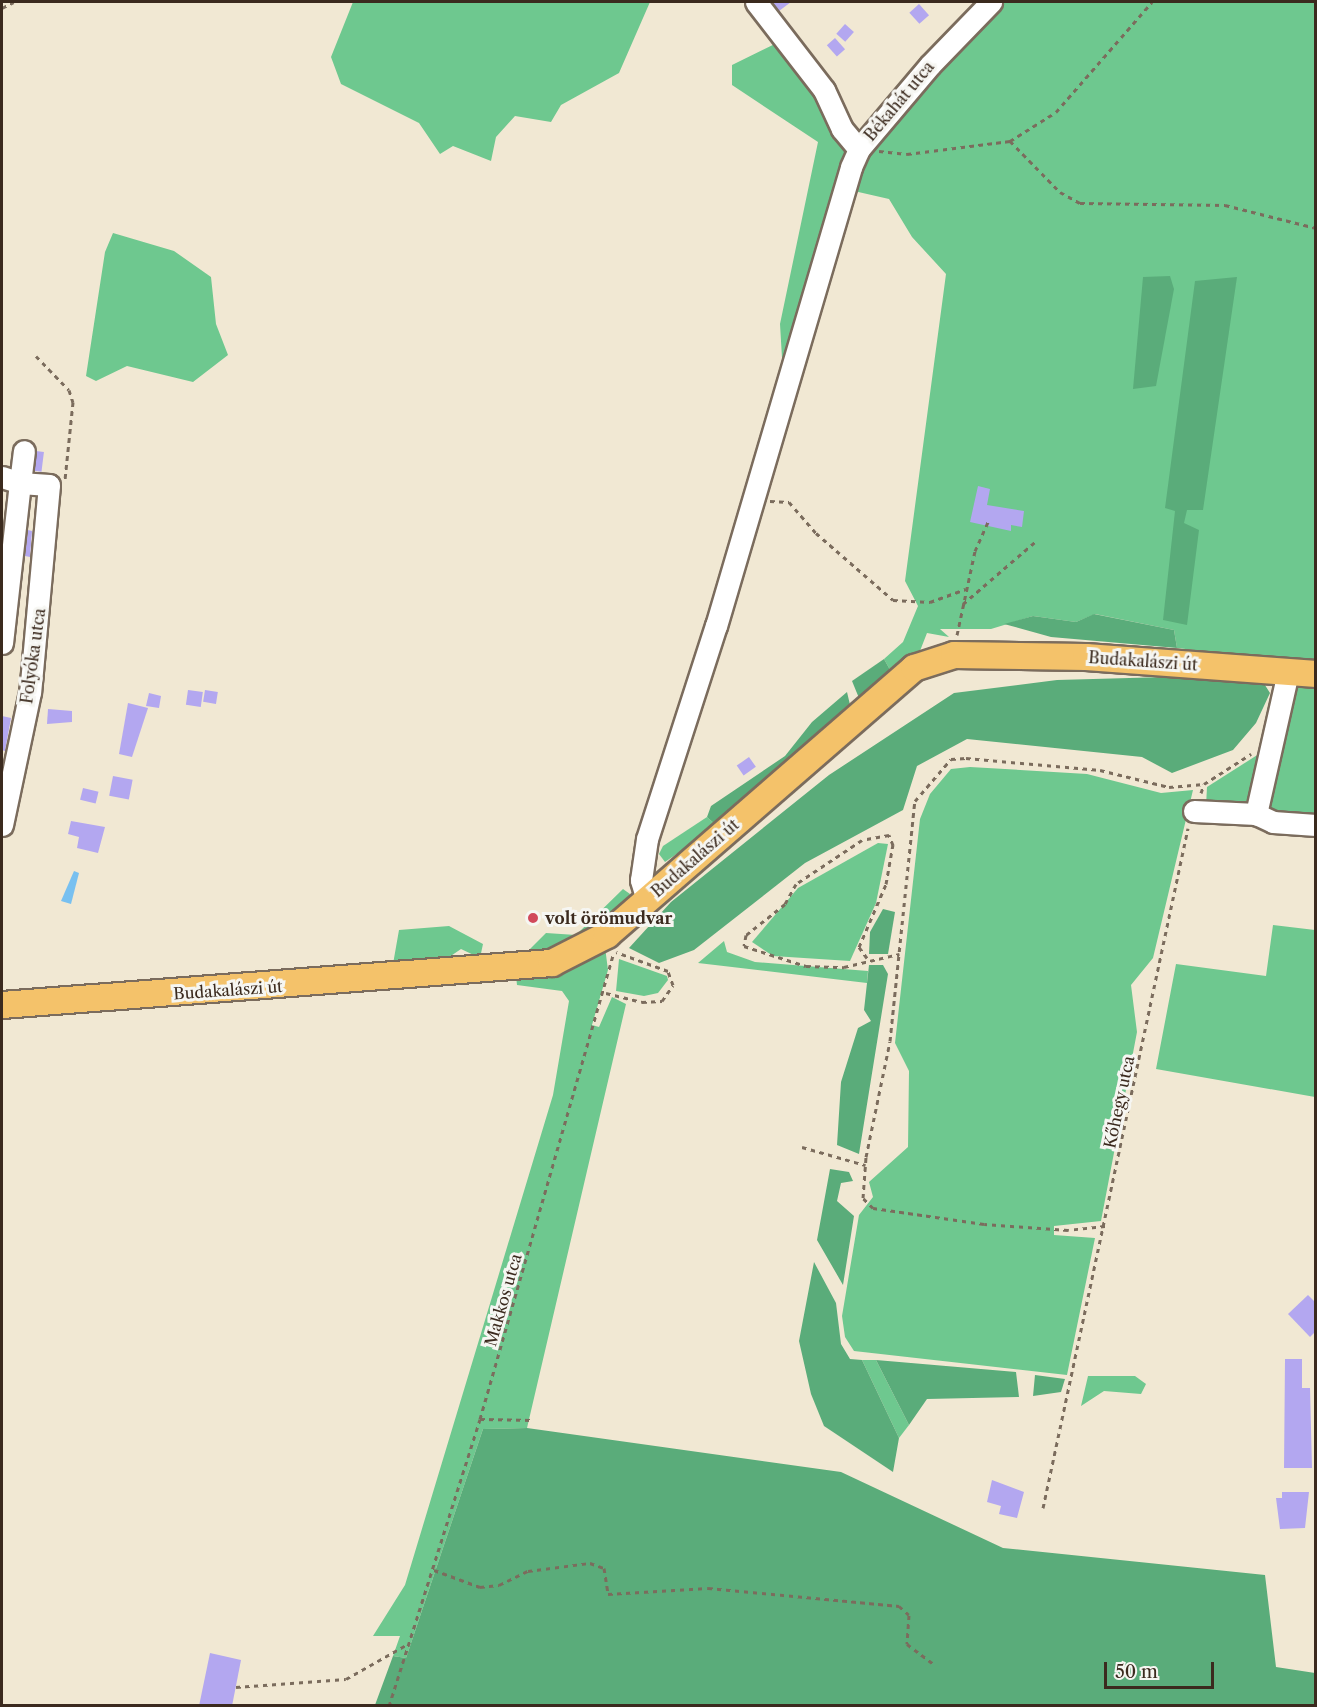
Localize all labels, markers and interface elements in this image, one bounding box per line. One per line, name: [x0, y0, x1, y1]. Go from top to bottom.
street label: Békahát utca: [860, 57, 938, 145]
street label: Folyóka utca: [17, 607, 49, 705]
street label: Budakalászi út: [1088, 648, 1198, 674]
street label: Budakalászi út: [647, 815, 743, 901]
place label: volt örömudvar: [545, 908, 672, 928]
marker: volt örömudvar: [526, 911, 540, 925]
street label: Budakalászi út: [173, 977, 283, 1003]
street label: Kőhegy utca: [1100, 1054, 1138, 1150]
street label: Makkos utca: [481, 1251, 525, 1349]
scale bar: [1107, 1650, 1216, 1688]
text: 50 m: [1115, 1661, 1158, 1683]

